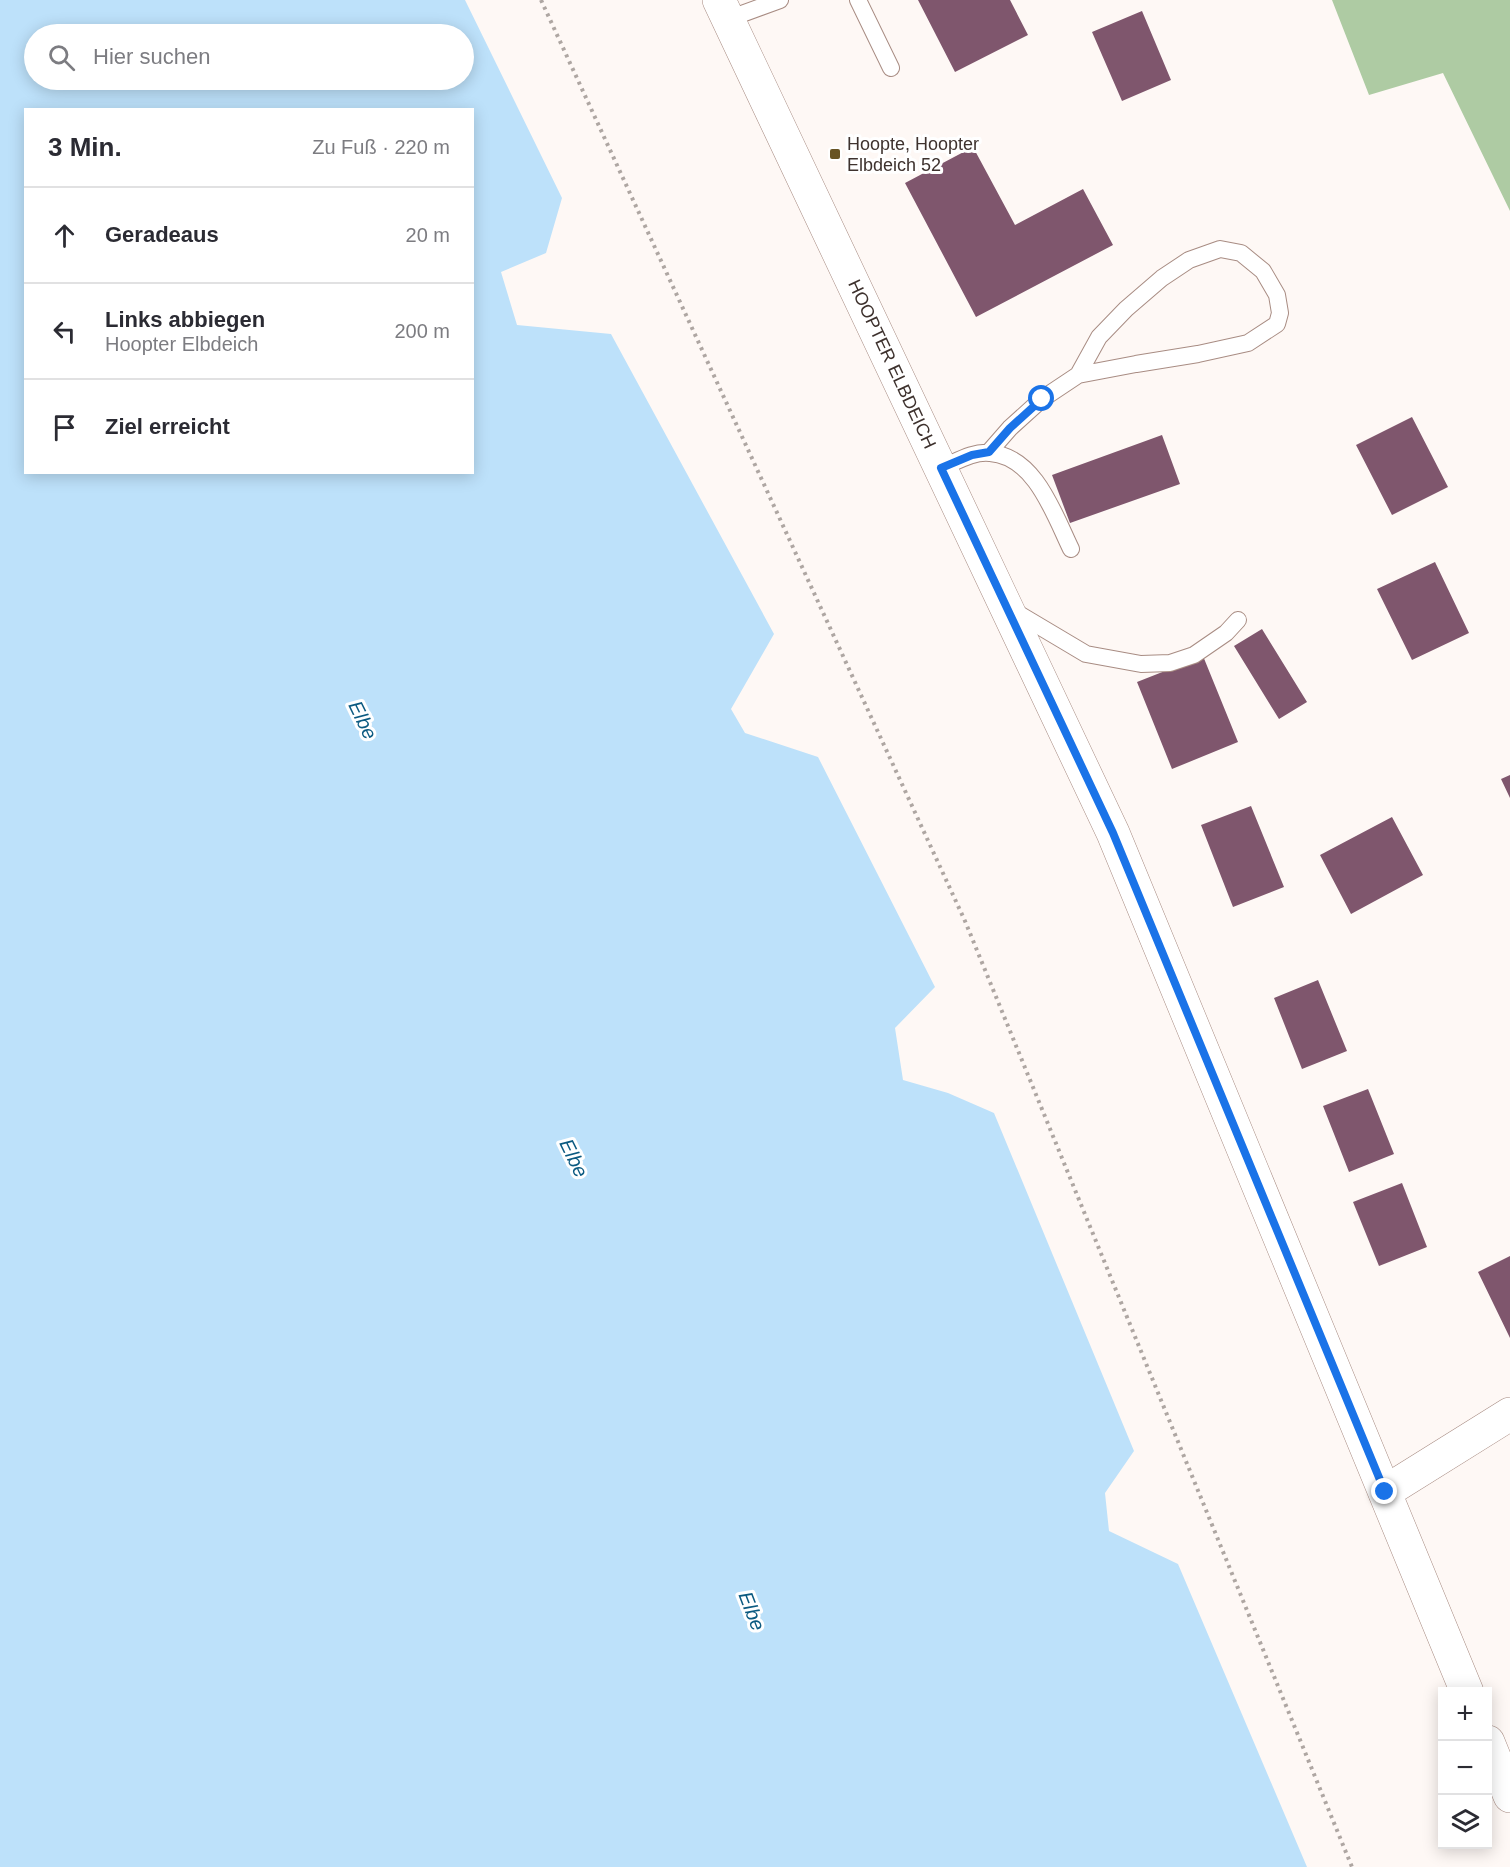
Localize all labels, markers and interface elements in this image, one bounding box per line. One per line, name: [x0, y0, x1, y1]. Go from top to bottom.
search box: [24, 24, 474, 90]
icon: search: [45, 41, 78, 74]
text: Hier suchen: [93, 44, 210, 69]
text: 3 Min.: [48, 132, 122, 162]
place label: Hoopte, Hoopter Elbdeich 52: [847, 134, 979, 175]
text: Zu Fuß · 220 m: [312, 136, 450, 158]
marker: Hoopte, Hoopter Elbdeich 52: [828, 147, 842, 161]
icon: ahead: [48, 219, 81, 252]
text: Geradeaus: [105, 222, 219, 247]
text: 20 m: [406, 224, 450, 246]
street label: HOOPTER ELBDEICH: [844, 276, 940, 452]
text: Links abbiegen: [105, 307, 265, 332]
icon: left: [48, 315, 81, 348]
text: 200 m: [394, 320, 450, 342]
text: Hoopter Elbdeich: [105, 333, 258, 355]
route start: [1028, 385, 1054, 411]
icon: arrive: [48, 411, 81, 444]
text: Ziel erreicht: [105, 414, 230, 439]
water label: Elbe: [344, 697, 382, 743]
water label: Elbe: [555, 1135, 593, 1181]
route end: [1371, 1478, 1397, 1504]
water label: Elbe: [735, 1588, 769, 1634]
map controls: [1438, 1687, 1492, 1849]
button: +: [1438, 1687, 1492, 1741]
button: −: [1438, 1741, 1492, 1795]
button: layers: [1438, 1795, 1492, 1849]

